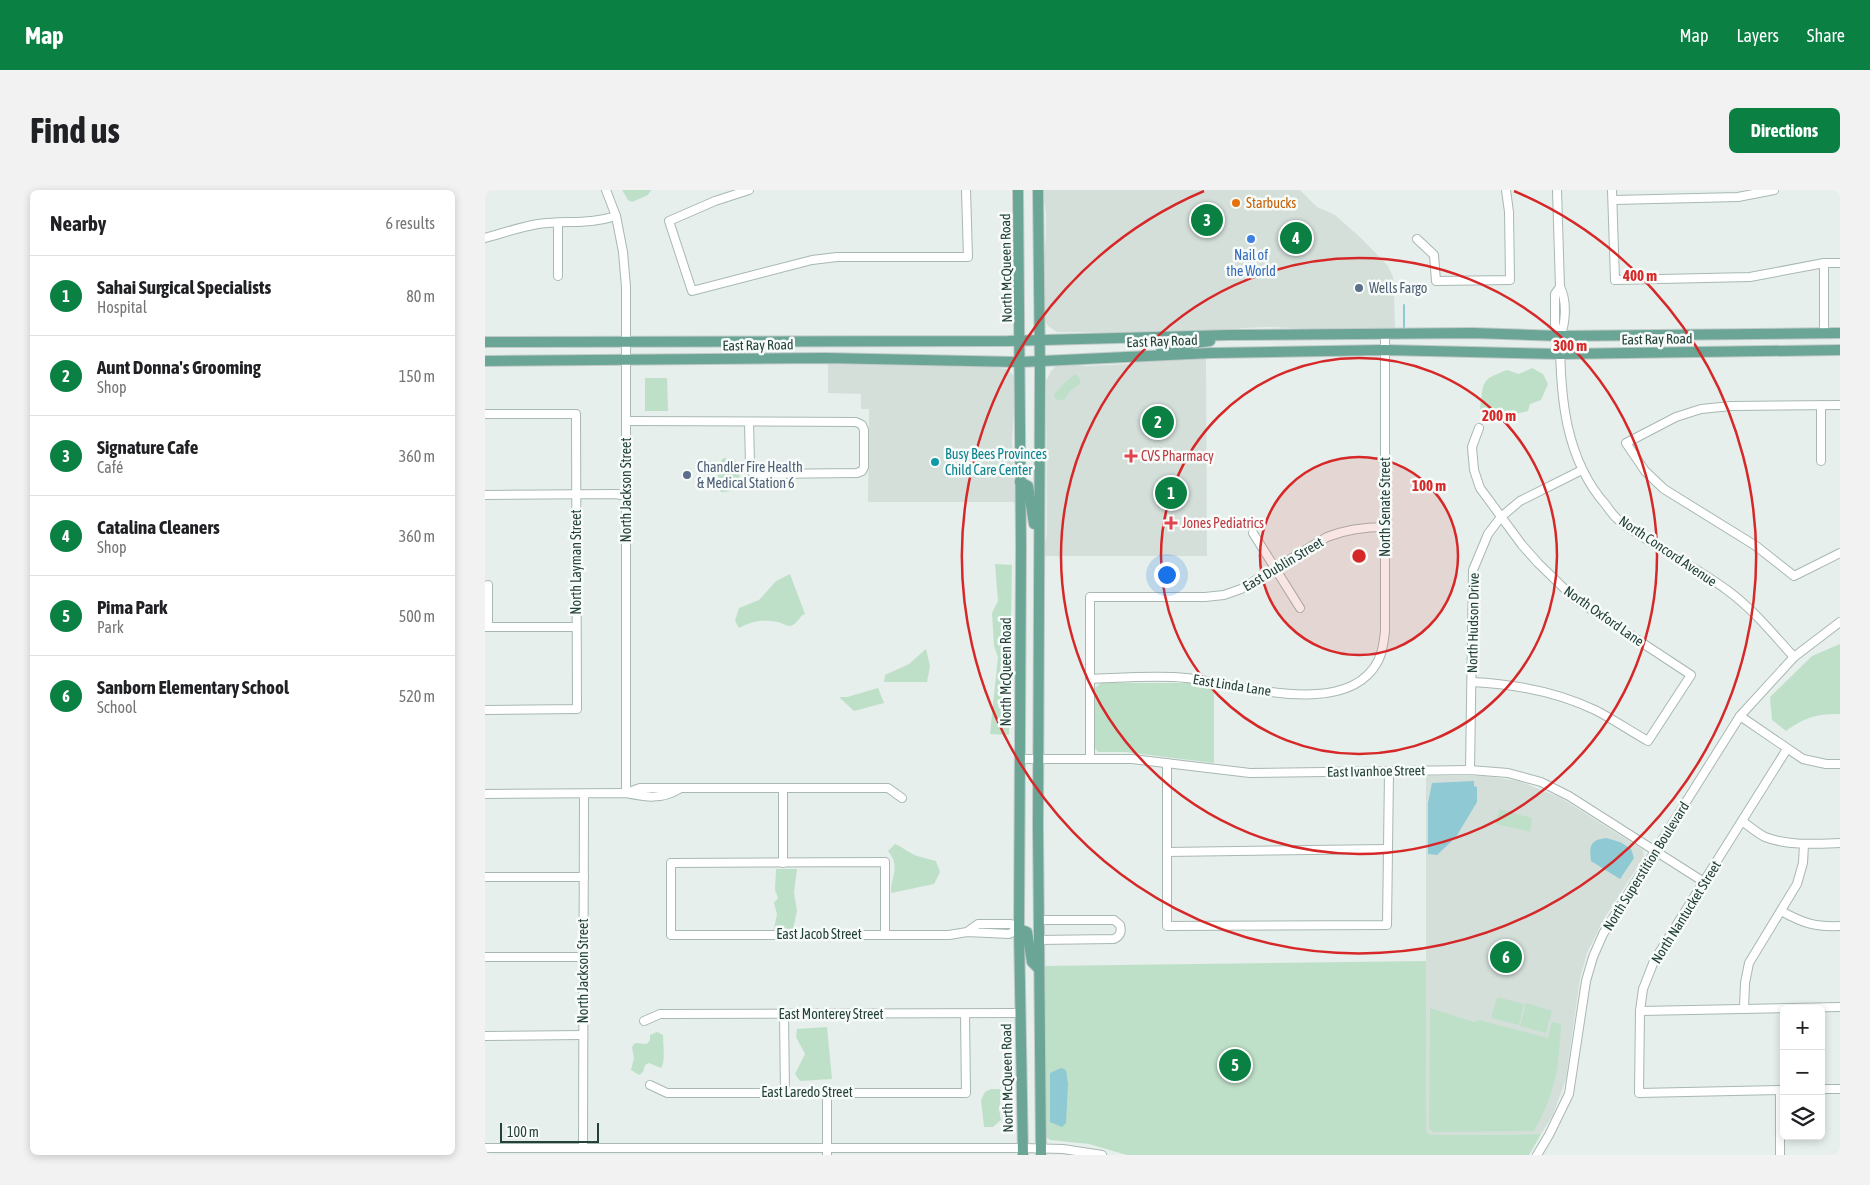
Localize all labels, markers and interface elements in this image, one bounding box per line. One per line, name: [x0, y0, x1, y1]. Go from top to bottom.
text: Map: [25, 22, 64, 49]
text: Map: [1679, 25, 1708, 46]
text: Layers: [1736, 25, 1779, 46]
text: Share: [1807, 25, 1845, 46]
button: Directions: [1729, 108, 1840, 153]
text: Find us: [30, 110, 120, 150]
place label: Starbucks: [1246, 195, 1296, 211]
marker: Starbucks: [1230, 197, 1242, 209]
pin: 3: [1191, 201, 1223, 239]
text: Nearby: [50, 211, 106, 235]
street label: North McQueen Road: [997, 213, 1015, 323]
text: 6 results: [385, 214, 435, 232]
pin: 4: [1280, 219, 1312, 257]
marker: Nail of the World: [1245, 233, 1257, 245]
place label: Nail of the World: [1226, 247, 1276, 279]
text: 400 m: [1622, 267, 1657, 284]
text: Sahai Surgical Specialists: [97, 276, 271, 298]
place label: Wells Fargo: [1369, 280, 1427, 296]
marker: Wells Fargo: [1353, 282, 1365, 294]
text: 1: [62, 287, 70, 305]
text: 80 m: [406, 287, 435, 305]
text: Hospital: [97, 298, 147, 316]
street label: East Ray Road: [1621, 330, 1693, 348]
street label: East Ray Road: [1126, 332, 1198, 350]
street label: East Ray Road: [722, 336, 794, 354]
text: 300 m: [1553, 337, 1587, 354]
text: Aunt Donna's Grooming: [97, 356, 261, 378]
text: 2: [62, 367, 70, 385]
text: 150 m: [399, 367, 435, 385]
text: Shop: [97, 378, 127, 396]
pin: 2: [1142, 403, 1174, 441]
text: 200 m: [1482, 407, 1516, 424]
text: Signature Cafe: [97, 436, 198, 458]
street label: North Jackson Street: [618, 438, 634, 542]
place label: Busy Bees Provinces Child Care Center: [945, 446, 1047, 478]
text: 3: [62, 447, 70, 465]
text: 360 m: [399, 447, 435, 465]
place label: CVS Pharmacy: [1141, 448, 1214, 464]
marker: CVS Pharmacy: [1125, 450, 1137, 462]
marker: Busy Bees Provinces Child Care Center: [929, 456, 941, 468]
street label: North Senate Street: [1377, 457, 1393, 557]
text: Café: [97, 458, 123, 476]
place label: Chandler Fire Health & Medical Station 6: [697, 459, 803, 491]
marker: Chandler Fire Health & Medical Station 6: [681, 469, 693, 481]
pin: 1: [1155, 474, 1187, 512]
text: 100 m: [1412, 477, 1446, 494]
street label: North Layman Street: [568, 509, 584, 615]
street label: North Concord Avenue: [1616, 512, 1720, 590]
place label: Jones Pediatrics: [1182, 515, 1264, 531]
text: Catalina Cleaners: [97, 516, 220, 538]
marker: Jones Pediatrics: [1164, 516, 1178, 530]
text: 4: [62, 527, 70, 545]
text: 360 m: [399, 527, 435, 545]
street label: East Dublin Street: [1240, 534, 1326, 594]
text: Shop: [97, 538, 127, 556]
centre of rings: [1350, 547, 1368, 565]
your location: [1154, 562, 1180, 588]
street label: North Hudson Drive: [1464, 573, 1482, 673]
street label: North Oxford Lane: [1561, 583, 1647, 649]
text: Pima Park: [97, 596, 167, 618]
text: 5: [62, 607, 70, 625]
text: 500 m: [399, 607, 435, 625]
street label: North McQueen Road: [998, 617, 1014, 727]
text: Park: [97, 618, 124, 636]
street label: East Linda Lane: [1192, 671, 1272, 699]
text: Sanborn Elementary School: [97, 676, 289, 698]
text: 6: [62, 687, 70, 705]
text: 520 m: [399, 687, 435, 705]
text: School: [97, 698, 137, 716]
street label: East Ivanhoe Street: [1327, 762, 1425, 780]
street label: North Superstition Boulevard: [1600, 799, 1692, 933]
street label: North Nantucket Street: [1648, 858, 1724, 966]
street label: North Jackson Street: [575, 919, 591, 1023]
street label: East Jacob Street: [776, 926, 862, 942]
pin: 6: [1490, 938, 1522, 976]
map controls: [1780, 1005, 1825, 1140]
button: +: [1780, 1005, 1825, 1050]
street label: East Monterey Street: [778, 1006, 884, 1022]
street label: North McQueen Road: [998, 1023, 1016, 1133]
pin: 5: [1219, 1046, 1251, 1084]
button: −: [1780, 1050, 1825, 1095]
street label: East Laredo Street: [761, 1084, 853, 1100]
button: layers: [1780, 1095, 1825, 1140]
scale bar: [500, 1120, 599, 1143]
text: 100 m: [507, 1124, 539, 1140]

